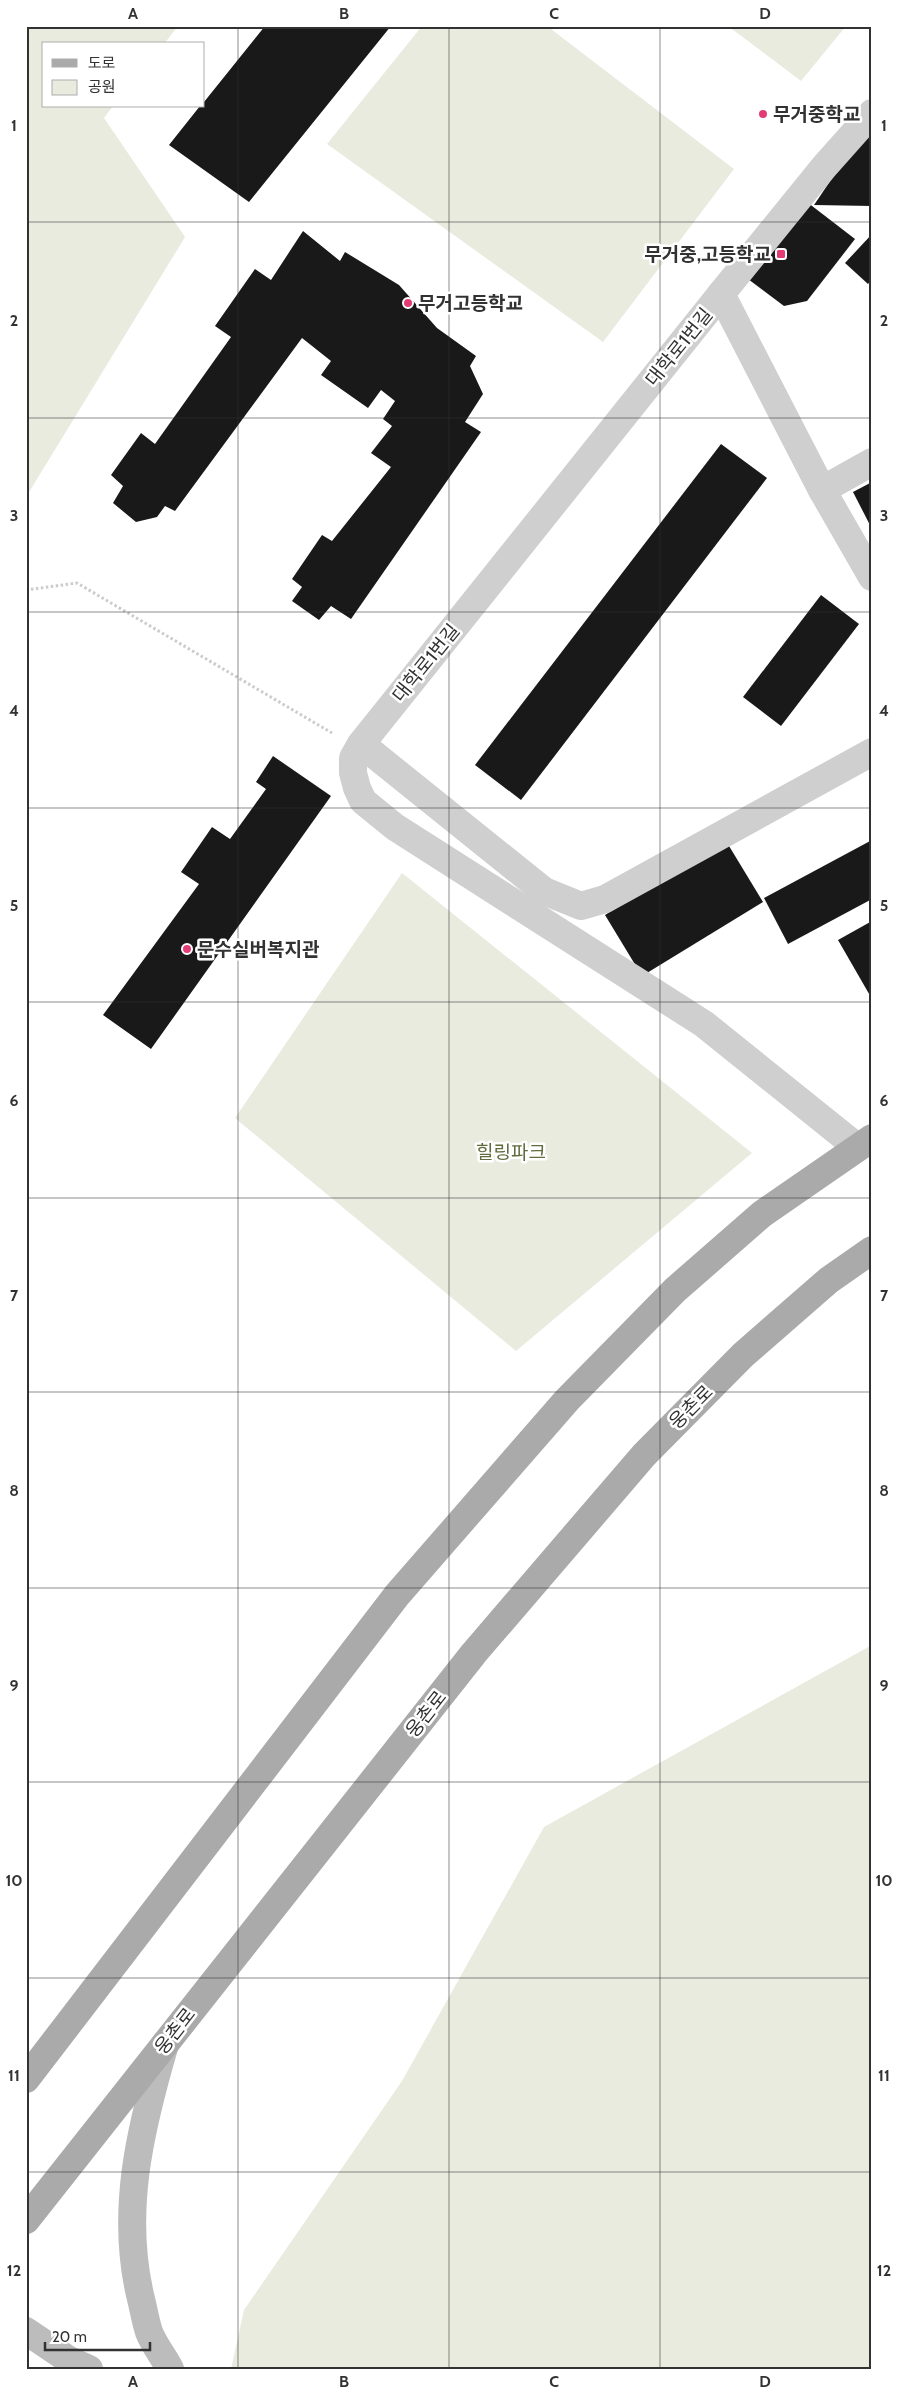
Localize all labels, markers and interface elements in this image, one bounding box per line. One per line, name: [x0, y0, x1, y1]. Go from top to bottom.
text: A: [128, 4, 138, 23]
text: B: [339, 4, 349, 23]
text: C: [549, 4, 559, 23]
text: D: [759, 4, 771, 23]
legend: [42, 42, 205, 108]
text: 도로: [88, 54, 116, 72]
text: 공원: [88, 78, 116, 96]
place label: 무거중학교: [773, 103, 860, 126]
marker: 무거중학교: [757, 108, 769, 120]
text: 1: [11, 116, 17, 135]
text: 1: [881, 116, 887, 135]
place label: 무거중,고등학교: [644, 243, 771, 266]
marker: 무거중,고등학교: [775, 248, 787, 260]
place label: 무거고등학교: [418, 292, 523, 315]
marker: 무거고등학교: [402, 297, 414, 309]
street label: 대학로1번길: [641, 303, 717, 391]
text: 2: [10, 311, 18, 330]
text: 2: [880, 311, 888, 330]
text: 3: [10, 506, 18, 525]
text: 3: [880, 506, 888, 525]
street label: 대학로1번길: [388, 619, 464, 707]
text: 4: [9, 701, 19, 720]
text: 4: [879, 701, 889, 720]
text: 5: [10, 896, 18, 915]
text: 5: [880, 896, 888, 915]
place label: 문수실버복지관: [197, 938, 320, 961]
marker: 문수실버복지관: [181, 943, 193, 955]
text: 6: [10, 1091, 19, 1110]
text: 6: [880, 1091, 889, 1110]
park label: 힐링파크: [476, 1141, 546, 1164]
text: 7: [10, 1286, 19, 1305]
text: 7: [880, 1286, 889, 1305]
street label: 웅촌로: [664, 1380, 718, 1434]
text: 8: [9, 1481, 19, 1500]
text: 8: [879, 1481, 889, 1500]
text: 9: [10, 1676, 19, 1695]
text: 9: [880, 1676, 889, 1695]
street label: 웅촌로: [401, 1686, 451, 1742]
text: 10: [5, 1871, 23, 1890]
text: 10: [875, 1871, 893, 1890]
street label: 웅촌로: [150, 2003, 200, 2059]
text: 11: [8, 2066, 20, 2085]
text: 11: [878, 2066, 890, 2085]
text: 12: [7, 2261, 21, 2280]
text: 12: [877, 2261, 891, 2280]
scale bar: [45, 2320, 150, 2352]
text: 20 m: [52, 2328, 87, 2346]
text: A: [128, 2372, 138, 2391]
text: B: [339, 2372, 349, 2391]
text: C: [549, 2372, 559, 2391]
text: D: [759, 2372, 771, 2391]

